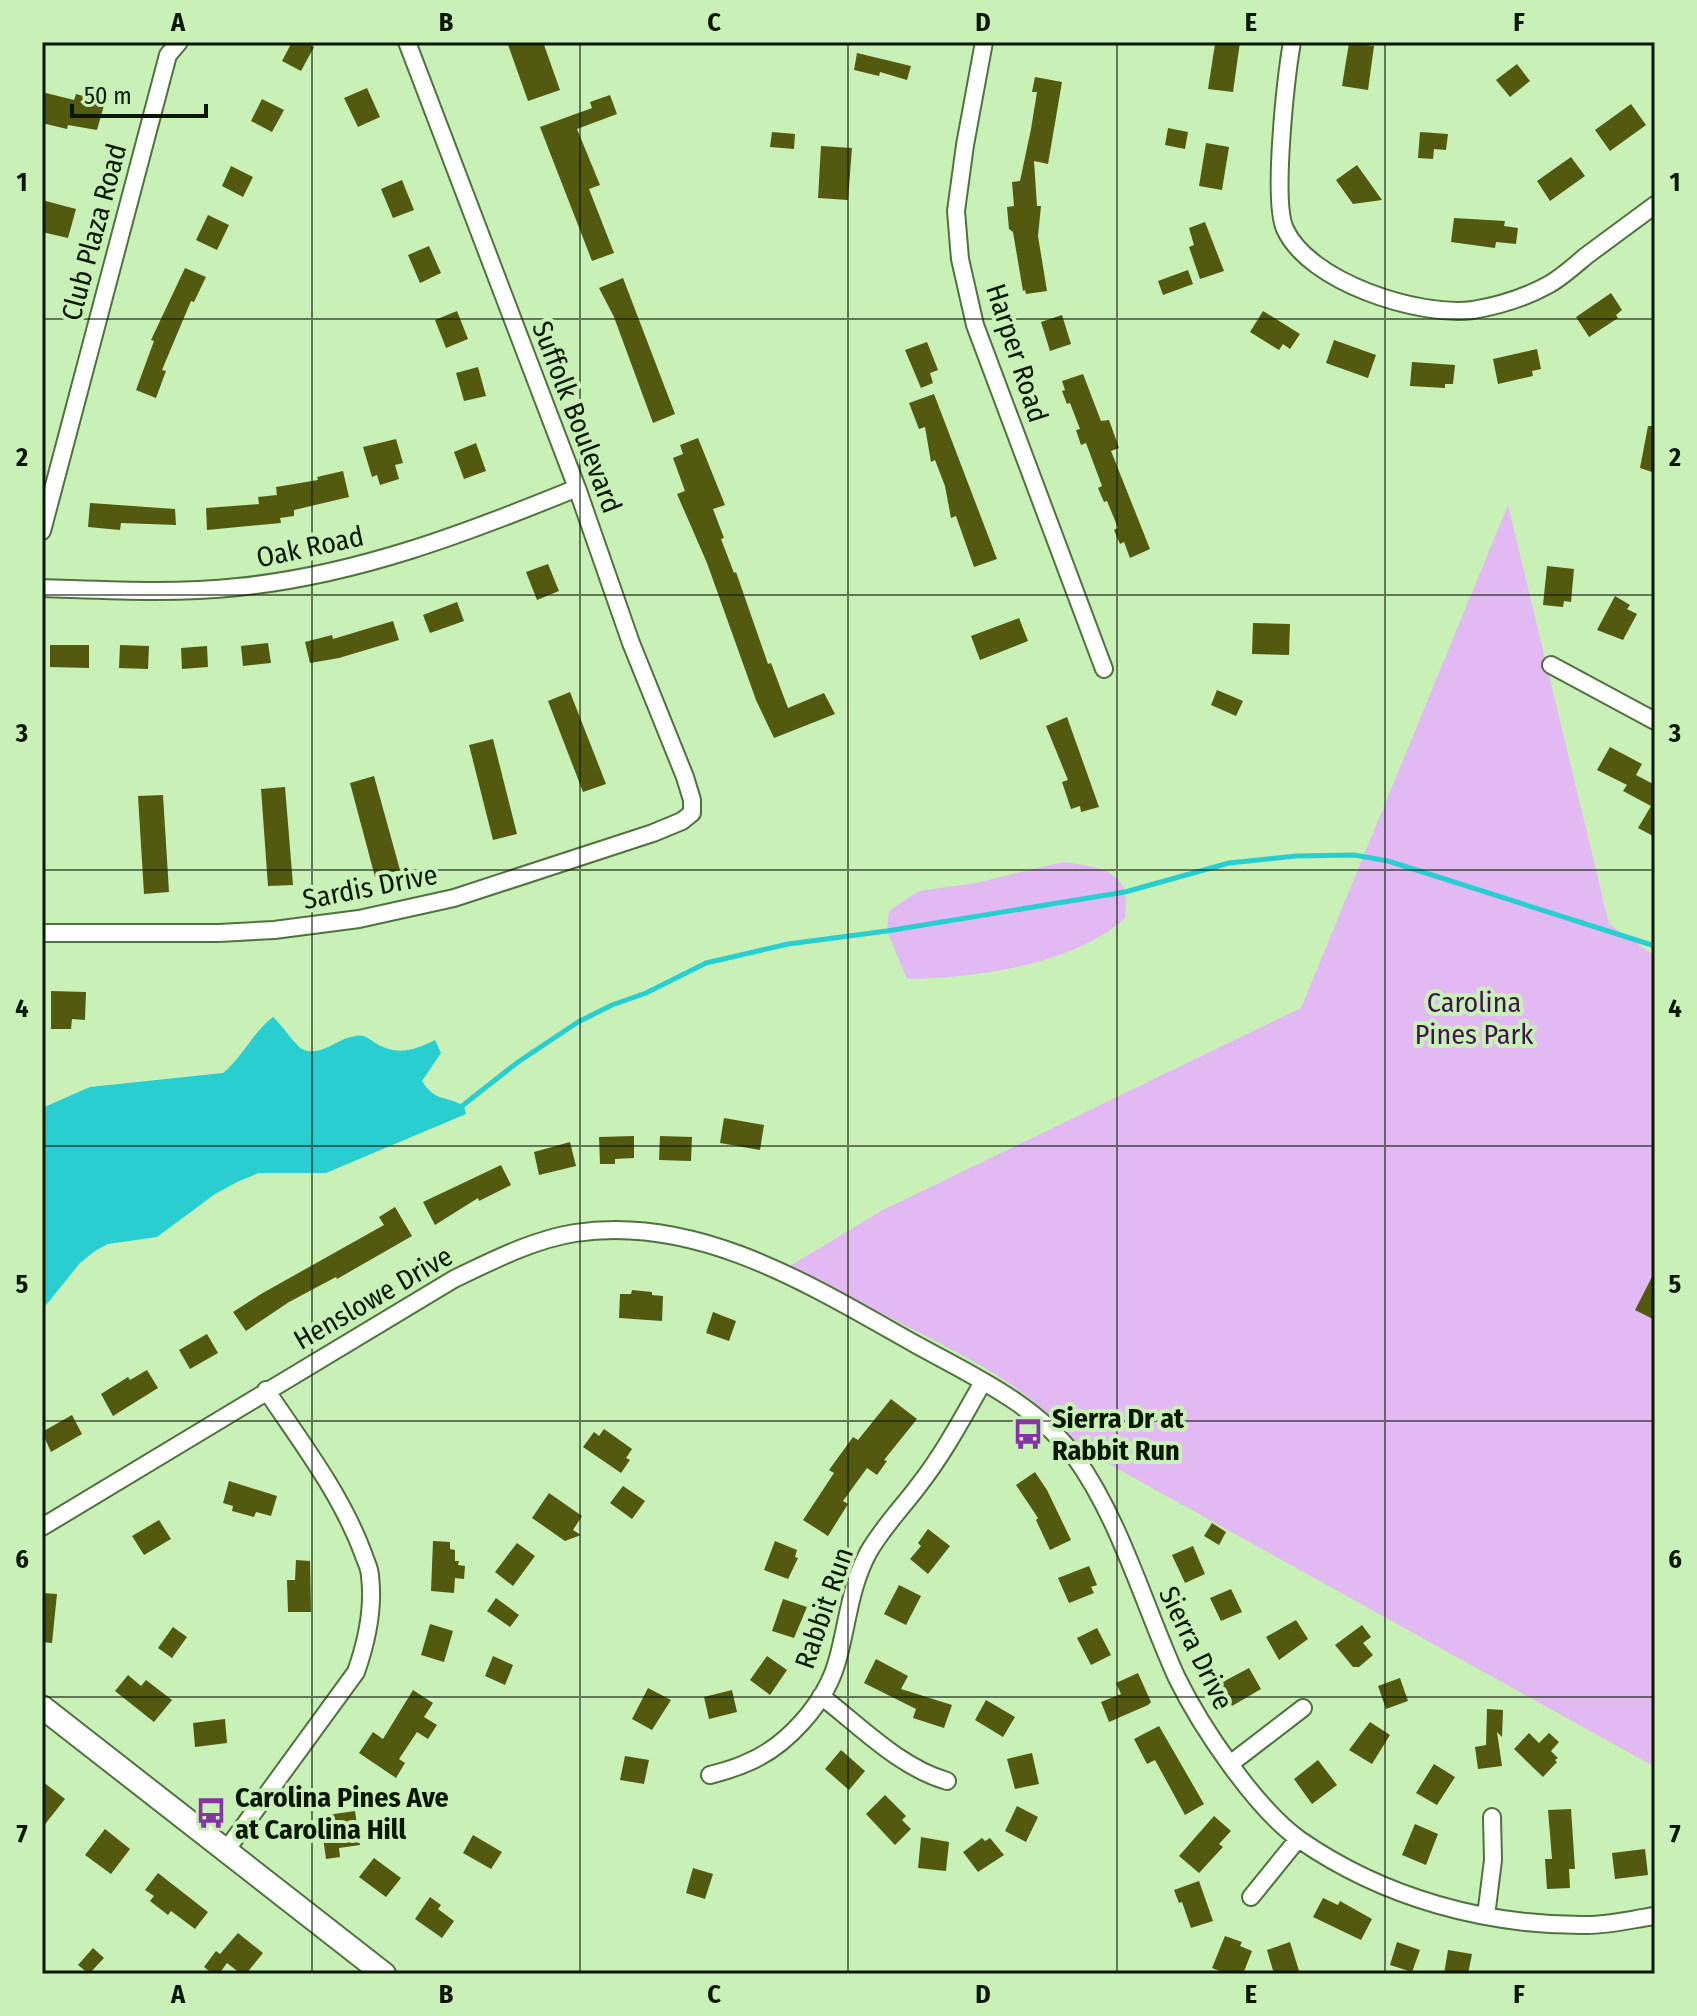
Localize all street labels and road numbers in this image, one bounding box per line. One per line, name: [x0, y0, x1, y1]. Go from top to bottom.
street label: Club Plaza Road: [55, 140, 133, 324]
street label: Harper Road: [979, 280, 1055, 426]
street label: Suffolk Boulevard: [525, 317, 629, 517]
street label: Oak Road: [253, 520, 367, 574]
street label: Sardis Drive: [300, 858, 440, 916]
street label: Henslowe Drive: [288, 1239, 458, 1357]
street label: Rabbit Run: [788, 1543, 860, 1673]
street label: Sierra Drive: [1152, 1581, 1240, 1715]

